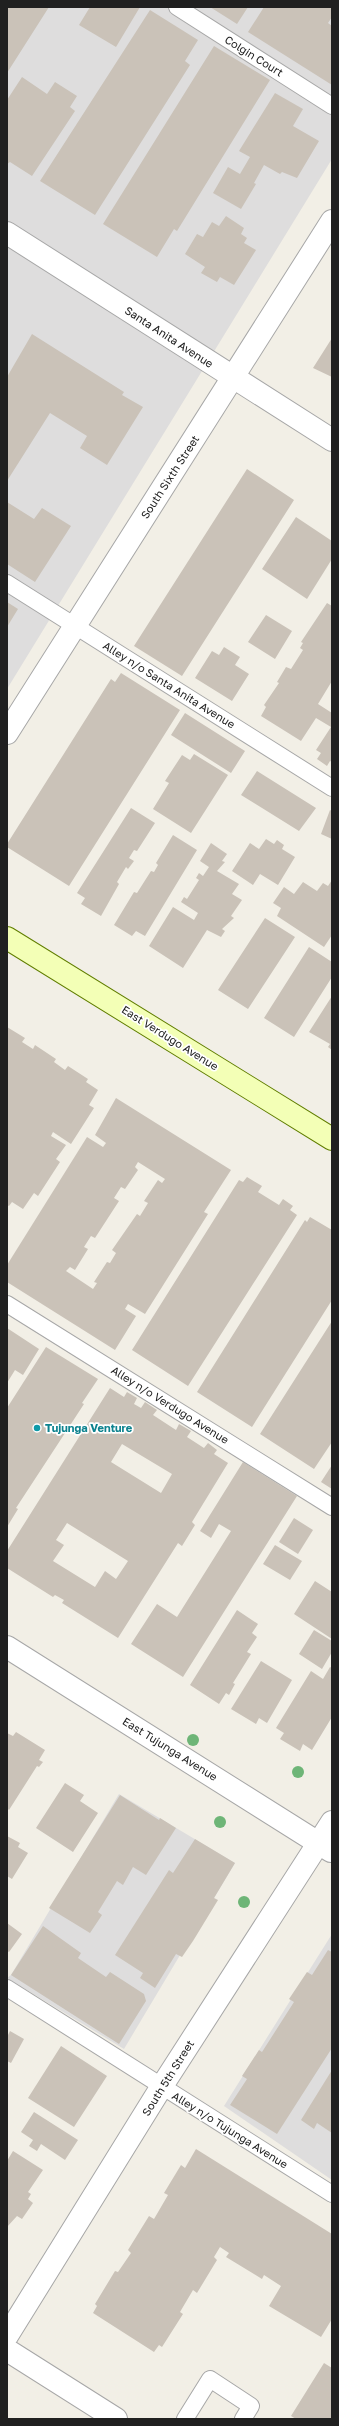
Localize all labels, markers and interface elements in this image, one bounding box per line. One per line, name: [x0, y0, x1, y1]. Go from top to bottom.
street label: Colgin Court: [223, 32, 286, 79]
street label: Santa Anita Avenue: [123, 303, 216, 370]
street label: South Sixth Street: [138, 433, 201, 521]
street label: Alley n/o Santa Anita Avenue: [101, 638, 238, 731]
street label: East Verdugo Avenue: [120, 1003, 221, 1073]
street label: Alley n/o Verdugo Avenue: [109, 1363, 231, 1446]
place label: Tujunga Venture: [45, 1421, 133, 1434]
marker: Tujunga Venture: [32, 1423, 42, 1433]
street label: East Tujunga Avenue: [121, 1714, 220, 1783]
street label: South 5th Street: [139, 2037, 196, 2118]
street label: Alley n/o Tujunga Avenue: [170, 2089, 291, 2171]

